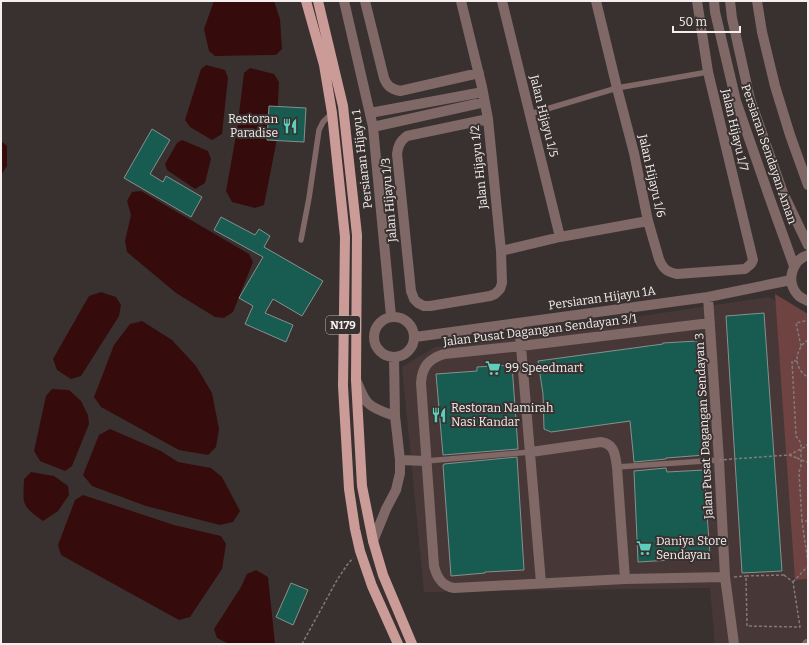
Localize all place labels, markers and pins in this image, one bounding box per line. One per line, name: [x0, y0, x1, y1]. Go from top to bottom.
place label: Restoran Paradise: [228, 112, 278, 140]
restaurant icon: Restoran Paradise: [281, 117, 299, 135]
supermarket icon: 99 Speedmart: [484, 359, 502, 377]
place label: 99 Speedmart: [505, 361, 584, 375]
place label: Restoran Namirah Nasi Kandar: [451, 401, 554, 429]
restaurant icon: Restoran Namirah Nasi Kandar: [430, 406, 448, 424]
place label: Daniya Store Sendayan: [656, 534, 727, 562]
supermarket icon: Daniya Store Sendayan: [635, 539, 653, 557]

